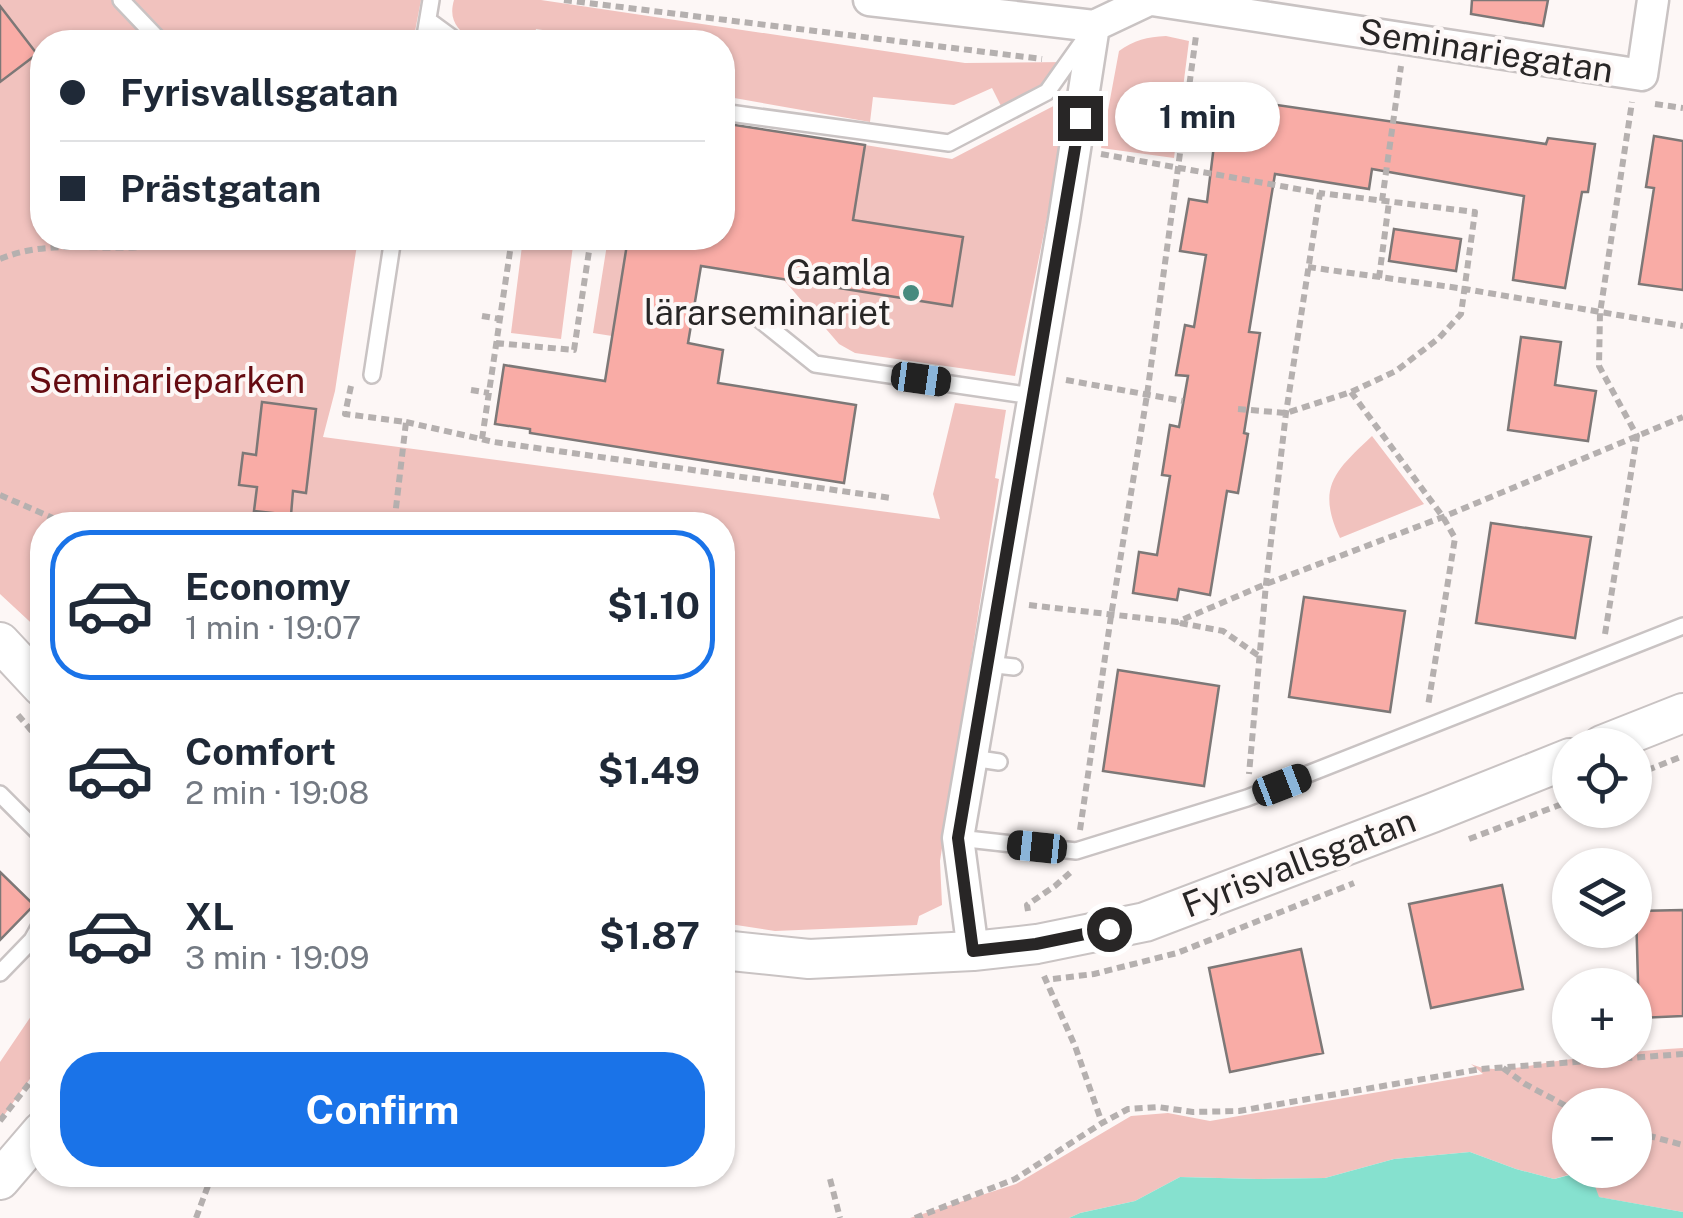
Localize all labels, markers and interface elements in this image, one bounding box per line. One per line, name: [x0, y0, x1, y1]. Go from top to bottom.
street label: Seminariegatan: [1356, 10, 1616, 91]
text: Fyrisvallsgatan: [120, 70, 399, 115]
callout: 1 min: [1115, 83, 1280, 153]
route end: [1058, 96, 1103, 141]
text: 1 min: [1159, 98, 1236, 135]
text: Prästgatan: [120, 166, 321, 211]
place label: Gamla lärarseminariet: [644, 252, 891, 333]
marker: Gamla lärarseminariet: [900, 282, 922, 304]
park label: Seminarieparken: [29, 360, 305, 401]
car: [889, 360, 953, 398]
icon: car: [65, 560, 155, 650]
text: Economy: [185, 564, 351, 609]
text: $1.10: [607, 583, 700, 628]
text: 1 min · 19:07: [185, 609, 361, 646]
icon: car: [65, 725, 155, 815]
map controls: [1552, 728, 1652, 1188]
button: locate: [1552, 728, 1652, 828]
text: Comfort: [185, 729, 336, 774]
text: $1.49: [598, 748, 700, 793]
car: [1249, 760, 1315, 810]
text: 2 min · 19:08: [185, 774, 369, 811]
street label: Fyrisvallsgatan: [1176, 799, 1421, 926]
car: [1006, 829, 1068, 865]
button: layers: [1552, 848, 1652, 948]
icon: car: [65, 890, 155, 980]
text: XL: [185, 894, 234, 939]
route start: [1087, 907, 1132, 952]
text: $1.87: [599, 913, 700, 958]
text: 3 min · 19:09: [185, 939, 369, 976]
button: +: [1552, 968, 1652, 1068]
button: Confirm: [60, 1052, 705, 1167]
button: −: [1552, 1088, 1652, 1188]

